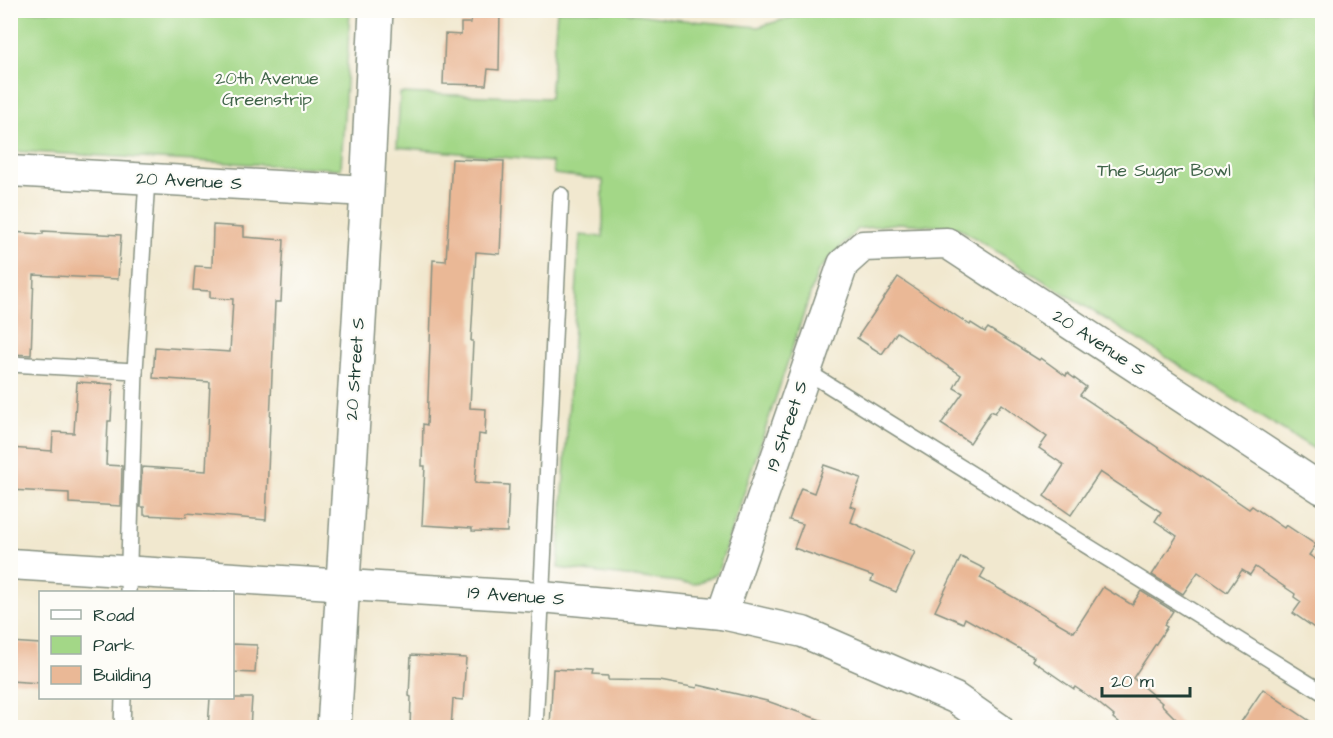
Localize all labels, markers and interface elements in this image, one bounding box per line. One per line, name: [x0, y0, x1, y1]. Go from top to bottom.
park label: 20th Avenue Greenstrip: [215, 66, 319, 112]
park label: The Sugar Bowl: [1097, 158, 1231, 184]
street label: 20 Avenue S: [135, 166, 243, 196]
street label: 20 Avenue S: [1048, 304, 1150, 382]
street label: 20 Street S: [339, 317, 371, 421]
street label: 19 Street S: [760, 377, 814, 475]
street label: 19 Avenue S: [467, 580, 565, 612]
legend: [39, 591, 234, 699]
text: Road: [93, 603, 134, 628]
text: Park: [93, 633, 135, 658]
scale bar: [1102, 660, 1190, 698]
text: Building: [93, 663, 151, 689]
text: 20 m: [1111, 669, 1154, 694]

